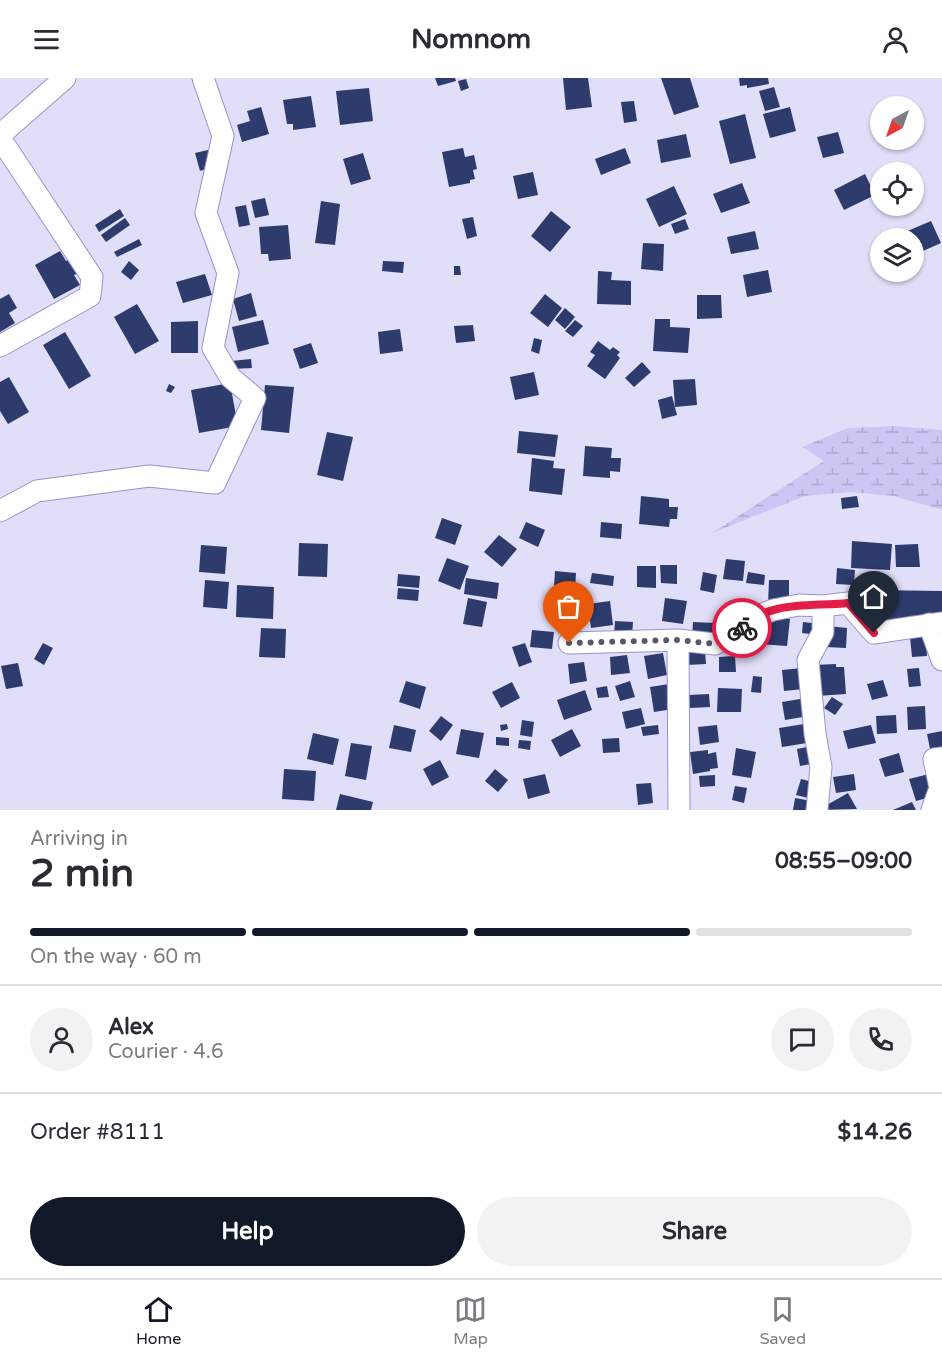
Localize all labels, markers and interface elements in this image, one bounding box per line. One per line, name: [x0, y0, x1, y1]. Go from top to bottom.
icon: menu: [30, 23, 63, 56]
text: Nomnom: [411, 23, 531, 56]
icon: person: [879, 23, 912, 56]
north arrow: [870, 96, 924, 150]
map controls: [870, 96, 924, 282]
button: locate: [870, 162, 924, 216]
button: layers: [870, 228, 924, 282]
pin: [848, 571, 899, 633]
icon: home: [857, 580, 890, 613]
pin: [543, 581, 594, 643]
icon: bag: [552, 590, 585, 623]
courier: [712, 598, 772, 658]
icon: bike: [726, 612, 759, 645]
text: Arriving in: [30, 827, 128, 851]
text: 08:55–09:00: [775, 848, 912, 874]
text: 2 min: [30, 850, 134, 897]
text: On the way · 60 m: [30, 945, 202, 969]
button: person: [30, 1008, 93, 1071]
button: chat: [771, 1008, 834, 1071]
button: phone: [849, 1008, 912, 1071]
text: Alex: [108, 1014, 154, 1040]
text: Courier · 4.6: [108, 1040, 223, 1064]
text: Order #8111: [30, 1119, 165, 1145]
text: $14.26: [837, 1119, 912, 1145]
button: Help: [30, 1197, 465, 1266]
button: Share: [477, 1197, 912, 1266]
tab: Home: [136, 1293, 181, 1349]
tab: Map: [453, 1293, 488, 1349]
tab: Saved: [760, 1293, 806, 1349]

